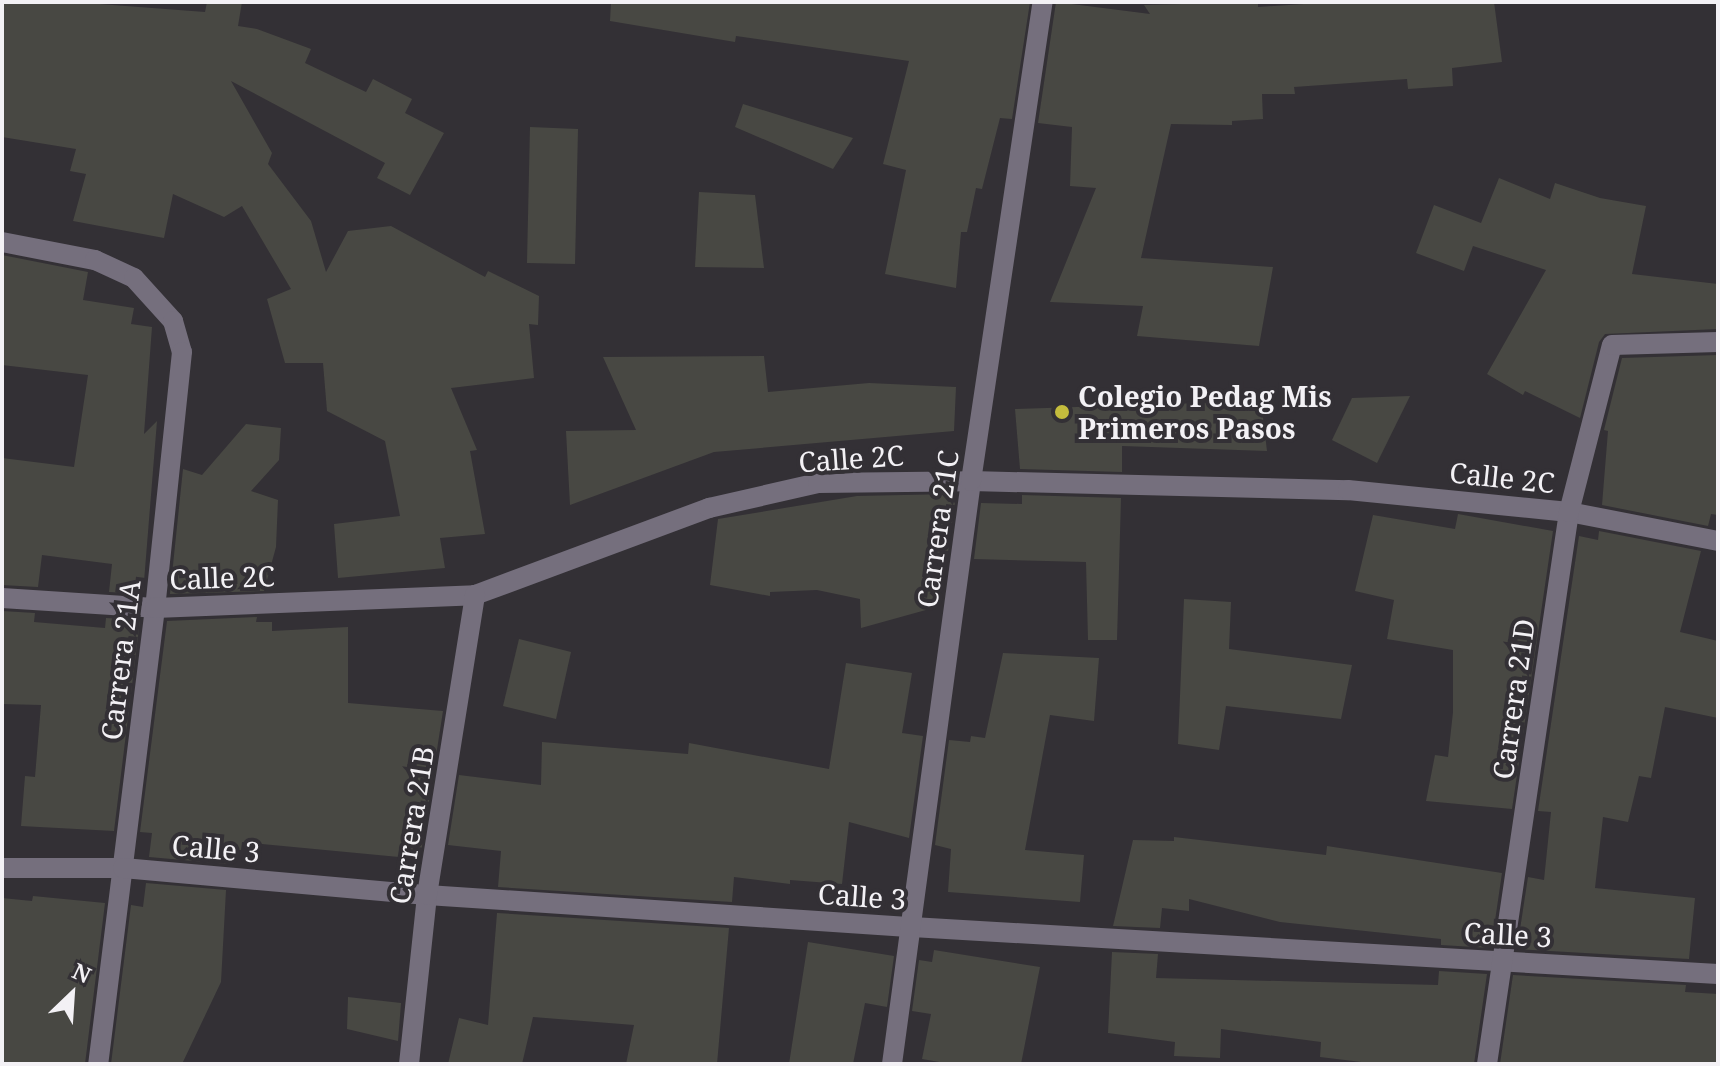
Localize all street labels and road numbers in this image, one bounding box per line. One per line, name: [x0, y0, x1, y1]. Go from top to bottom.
street label: Calle 2C: [797, 438, 905, 478]
street label: Carrera 21C: [909, 448, 965, 610]
street label: Calle 2C: [1448, 455, 1556, 499]
street label: Calle 2C: [169, 558, 275, 596]
street label: Carrera 21A: [94, 578, 146, 742]
street label: Carrera 21D: [1485, 617, 1541, 781]
street label: Carrera 21B: [382, 744, 440, 906]
street label: Calle 3: [171, 827, 261, 869]
street label: Calle 3: [817, 876, 907, 916]
street label: Calle 3: [1463, 915, 1553, 953]

